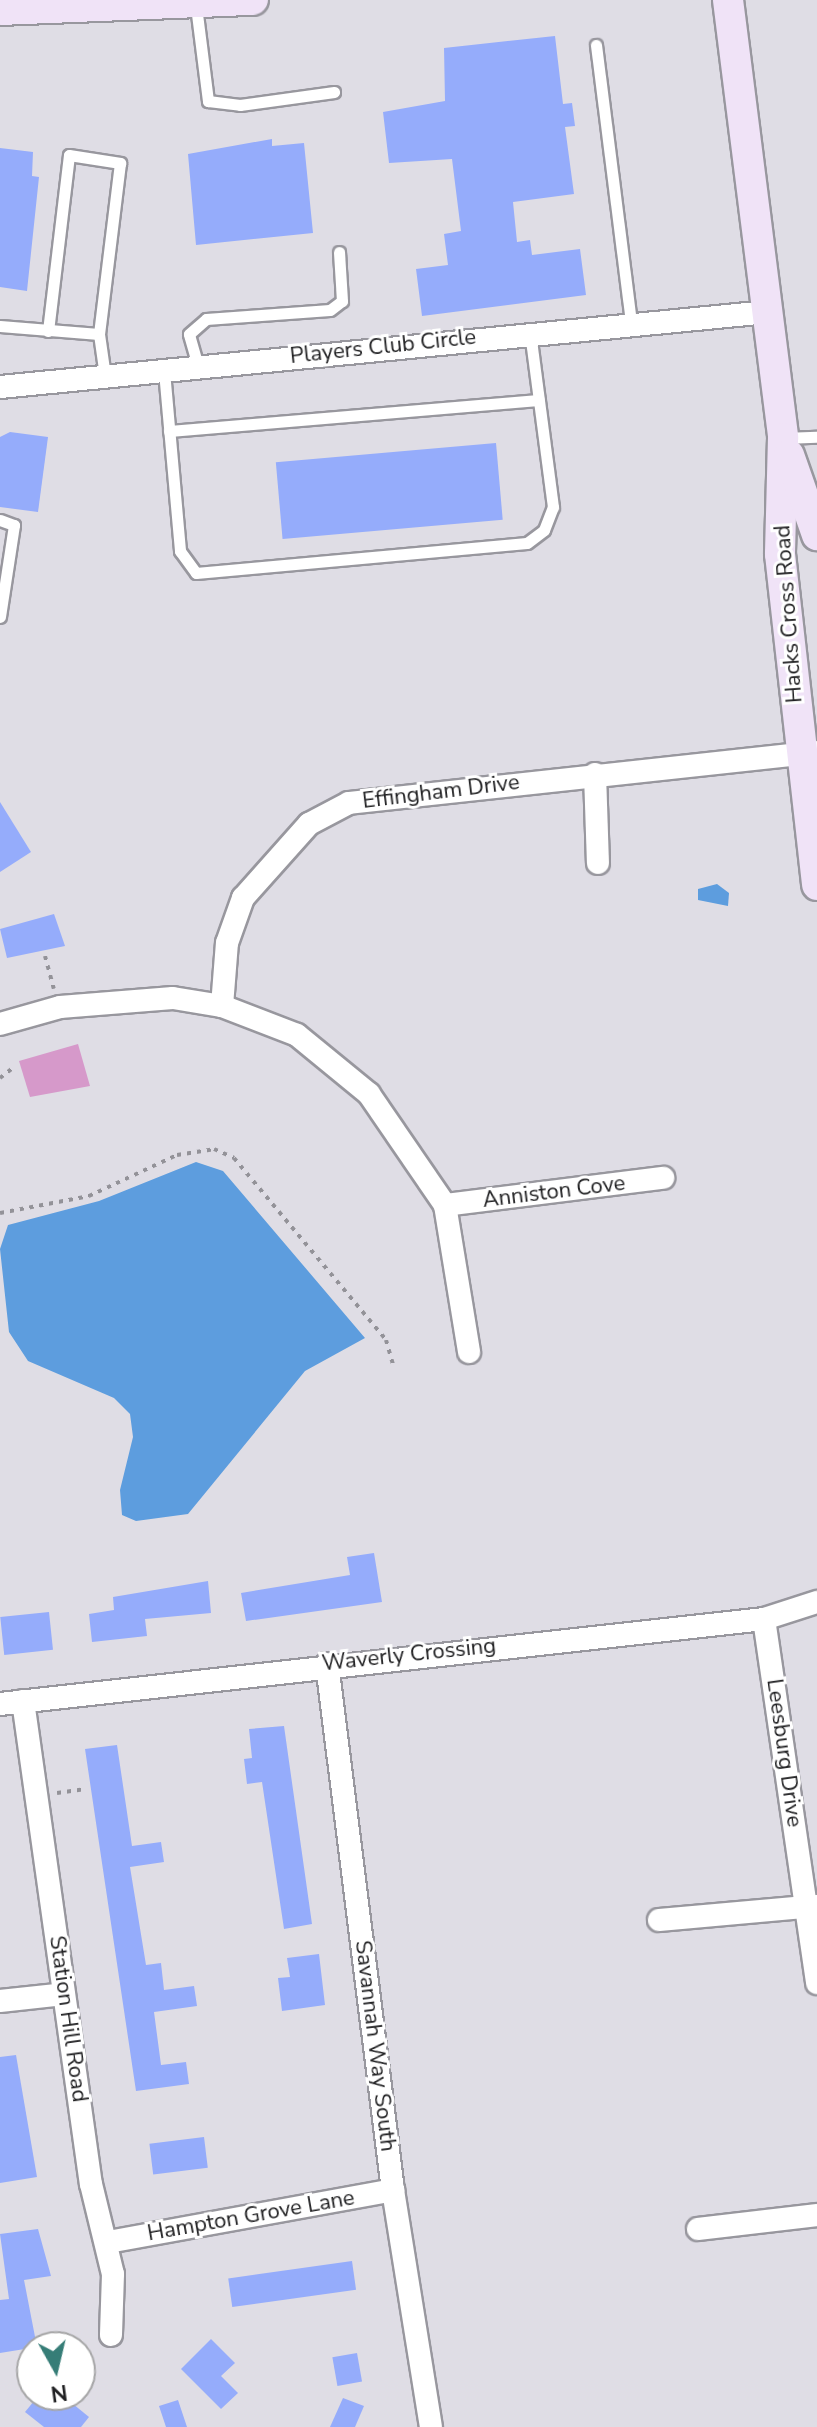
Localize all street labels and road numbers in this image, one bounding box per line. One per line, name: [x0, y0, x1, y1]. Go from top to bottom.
street label: Players Club Circle: [289, 324, 477, 370]
street label: Hacks Cross Road: [770, 524, 808, 704]
street label: Effingham Drive: [361, 769, 521, 815]
street label: Anniston Cove: [481, 1170, 627, 1214]
street label: Waverly Crossing: [321, 1633, 497, 1677]
street label: Leesburg Drive: [761, 1677, 807, 1829]
street label: Station Hill Road: [43, 1934, 93, 2104]
street label: Savannah Way South: [349, 1939, 401, 2153]
street label: Hampton Grove Lane: [145, 2185, 357, 2247]

